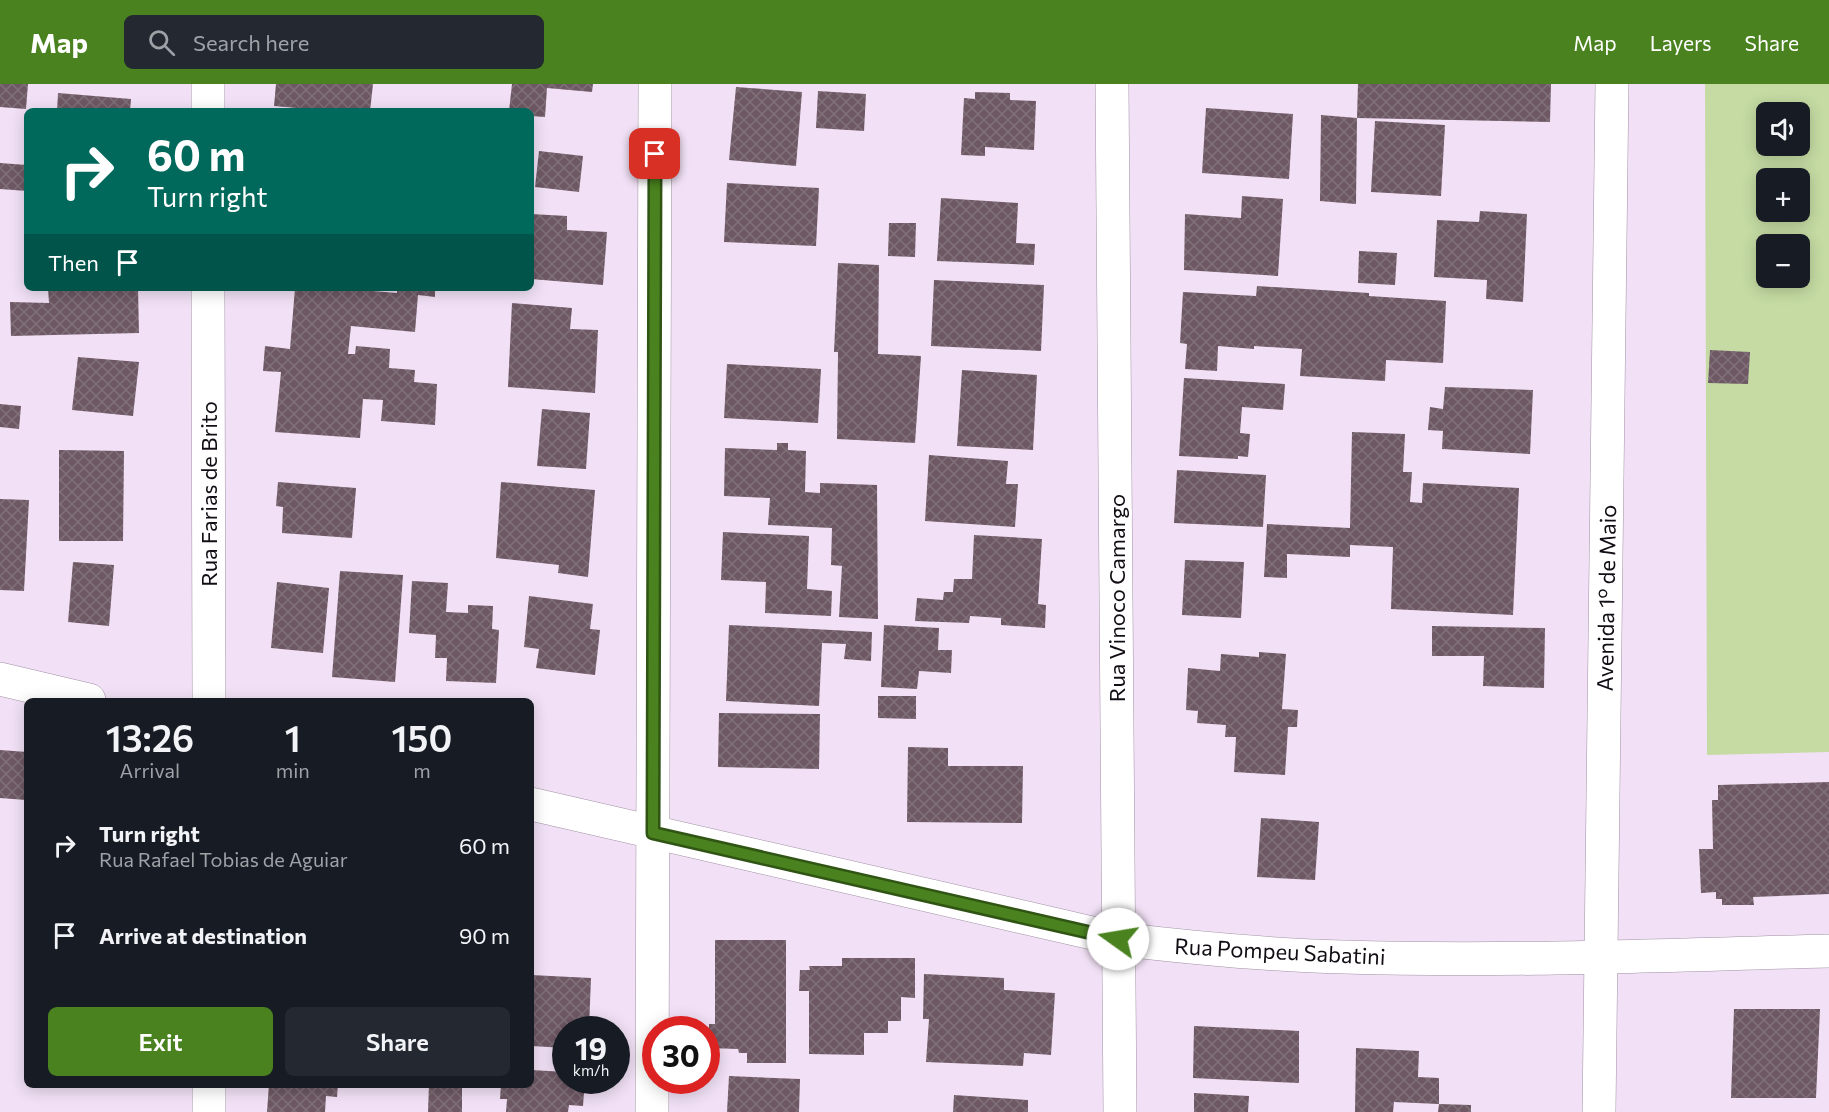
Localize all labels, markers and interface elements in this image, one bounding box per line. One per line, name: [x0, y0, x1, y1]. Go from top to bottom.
search box: [124, 15, 544, 69]
text: Map: [30, 25, 88, 59]
icon: search: [145, 26, 178, 59]
text: Search here: [193, 29, 309, 56]
text: Map: [1573, 30, 1617, 55]
text: Layers: [1650, 30, 1712, 55]
text: Share: [1745, 30, 1799, 55]
map controls: [1756, 102, 1810, 288]
button: sound: [1756, 102, 1810, 156]
text: 60 m: [147, 128, 246, 180]
pin: [629, 128, 680, 179]
icon: right: [48, 132, 126, 210]
icon: arrive: [638, 137, 671, 170]
button: +: [1756, 168, 1810, 222]
text: Turn right: [147, 180, 267, 213]
button: −: [1756, 234, 1810, 288]
icon: arrive: [111, 246, 144, 279]
text: Then: [48, 249, 99, 276]
street label: Rua Farias de Brito: [195, 401, 222, 587]
street label: Rua Vinoco Camargo: [1103, 494, 1130, 702]
street label: Avenida 1º de Maio: [1591, 504, 1621, 692]
text: 13:26: [106, 715, 194, 759]
text: 1: [285, 715, 301, 759]
text: 150: [392, 715, 452, 759]
text: Arrival: [120, 758, 180, 782]
text: min: [276, 758, 310, 782]
text: m: [413, 758, 431, 782]
text: Turn right: [99, 820, 200, 847]
icon: right: [48, 829, 81, 862]
text: 60 m: [459, 832, 510, 859]
text: Rua Rafael Tobias de Aguiar: [99, 847, 348, 871]
position arrow: [1086, 907, 1150, 971]
icon: arrive: [48, 919, 81, 952]
text: Arrive at destination: [99, 922, 307, 949]
text: 90 m: [459, 922, 510, 949]
street label: Rua Pompeu Sabatini: [1174, 932, 1386, 970]
button: Exit: [48, 1007, 273, 1076]
button: Share: [285, 1007, 510, 1076]
speed limit sign: 30: [642, 1016, 720, 1094]
text: 19: [575, 1029, 607, 1066]
text: km/h: [573, 1061, 609, 1079]

